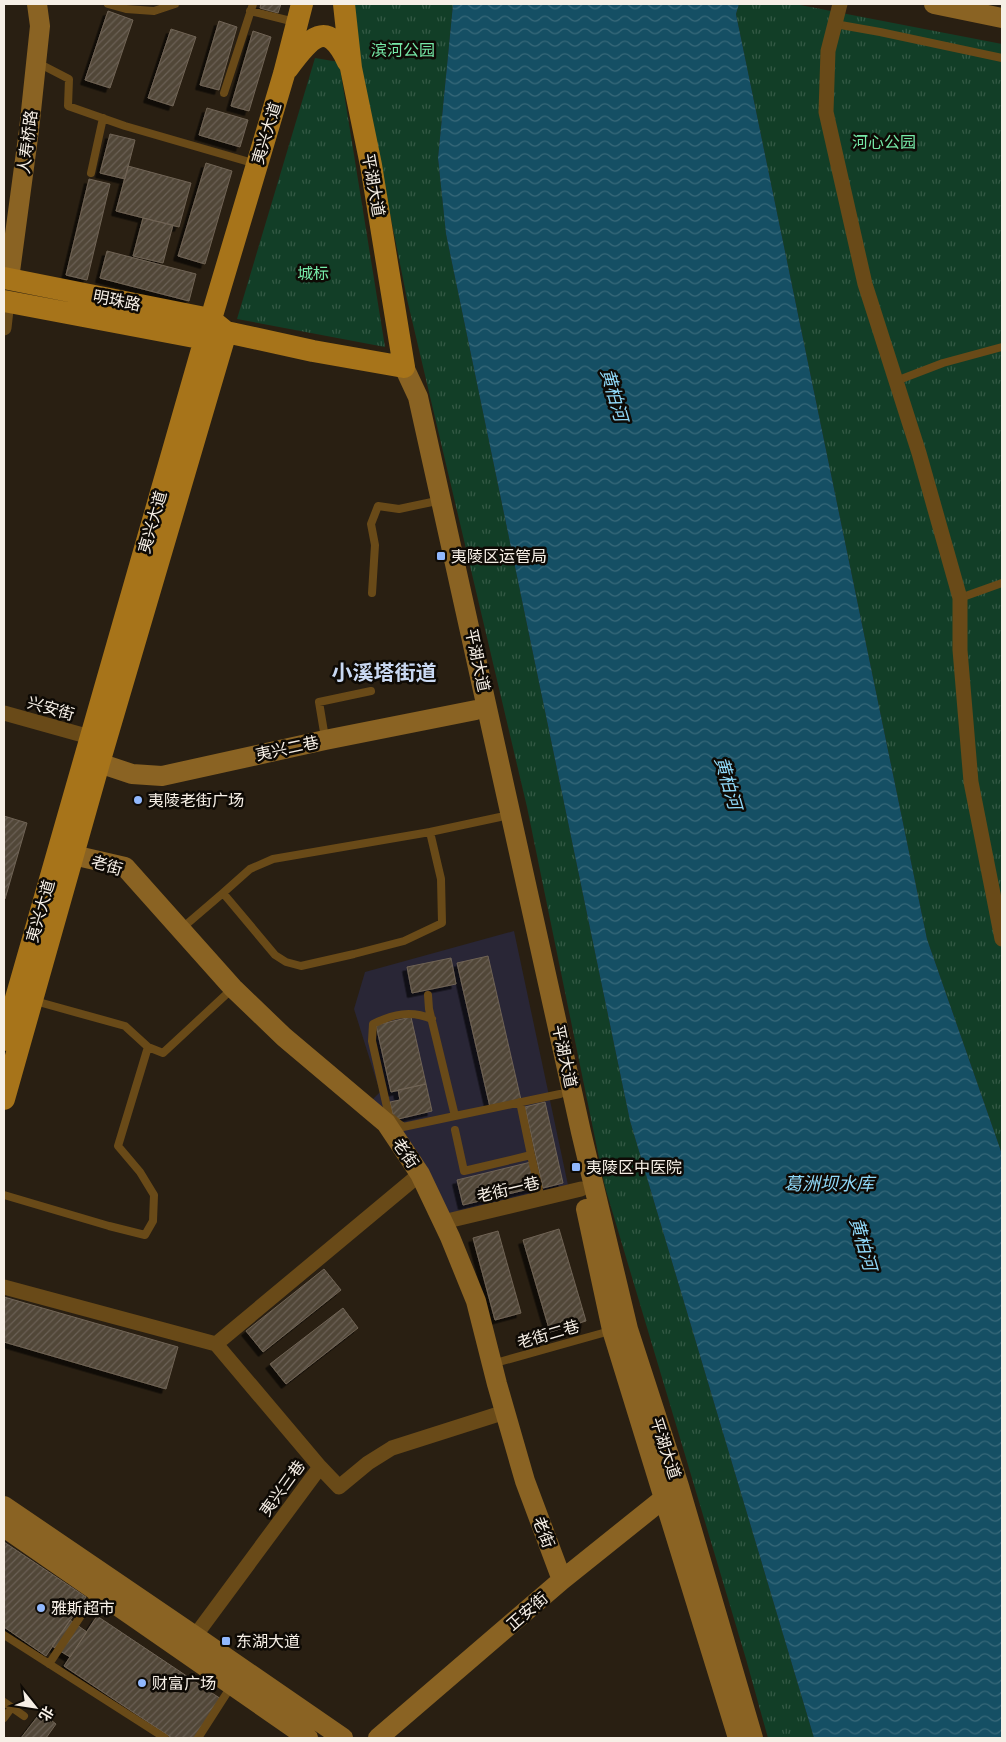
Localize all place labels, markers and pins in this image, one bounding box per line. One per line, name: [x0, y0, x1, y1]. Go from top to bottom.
place label: 夷陵区运管局: [451, 545, 547, 567]
marker: 夷陵区运管局: [435, 550, 447, 562]
place label: 夷陵老街广场: [148, 789, 244, 811]
marker: 夷陵老街广场: [132, 794, 144, 806]
place label: 夷陵区中医院: [586, 1156, 682, 1178]
marker: 夷陵区中医院: [570, 1161, 582, 1173]
place label: 雅斯超市: [51, 1597, 115, 1619]
marker: 雅斯超市: [35, 1602, 47, 1614]
place label: 东湖大道: [236, 1630, 300, 1652]
marker: 东湖大道: [220, 1635, 232, 1647]
place label: 财富广场: [152, 1672, 216, 1694]
marker: 财富广场: [136, 1677, 148, 1689]

